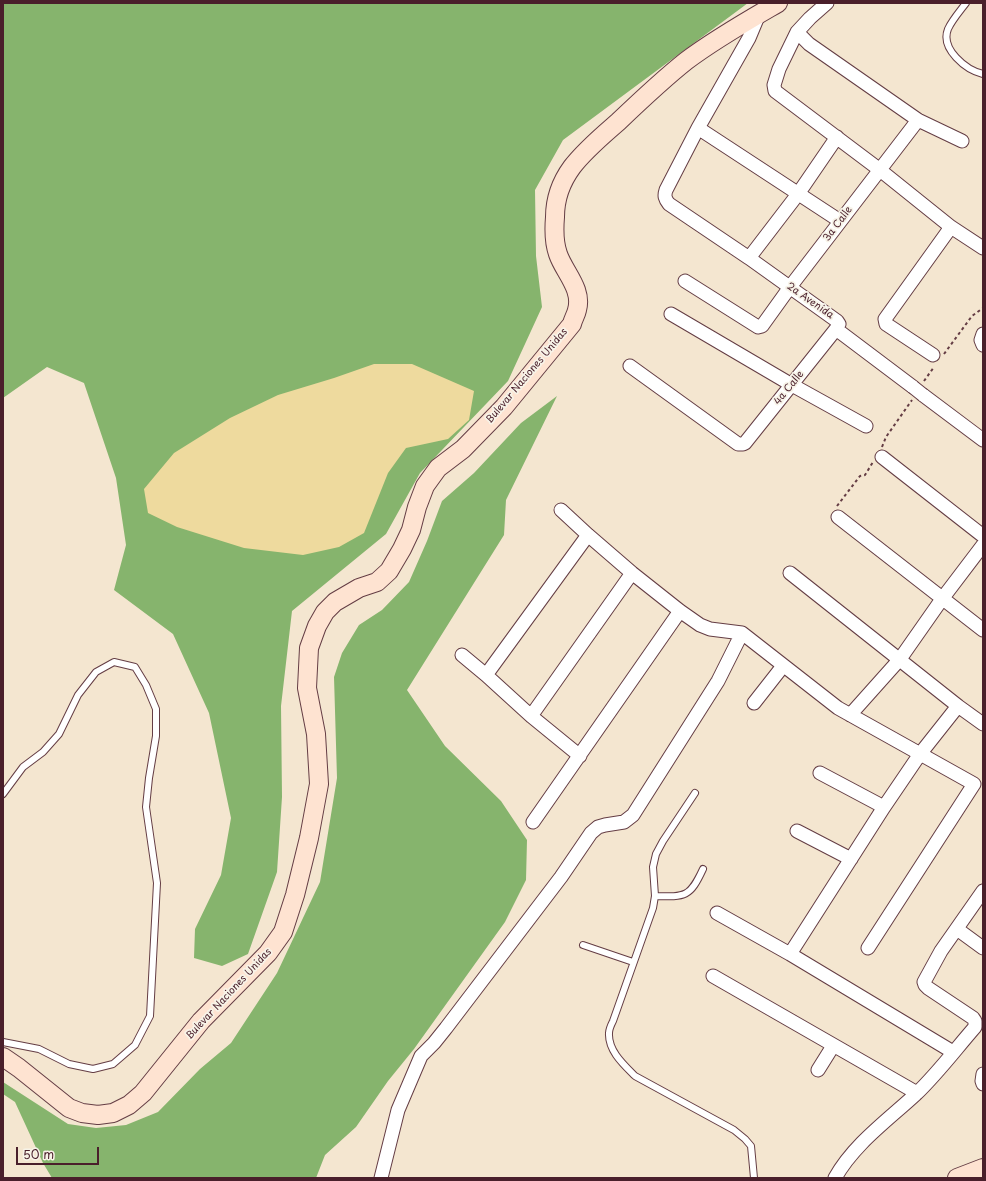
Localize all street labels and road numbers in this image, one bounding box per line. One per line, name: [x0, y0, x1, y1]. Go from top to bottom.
street label: 3a Calle: [821, 204, 855, 244]
street label: 2a Avenida: [784, 280, 836, 322]
street label: Bulevar Naciones Unidas: [484, 326, 570, 426]
street label: 4a Calle: [772, 369, 806, 407]
street label: Bulevar Naciones Unidas: [184, 946, 274, 1042]

